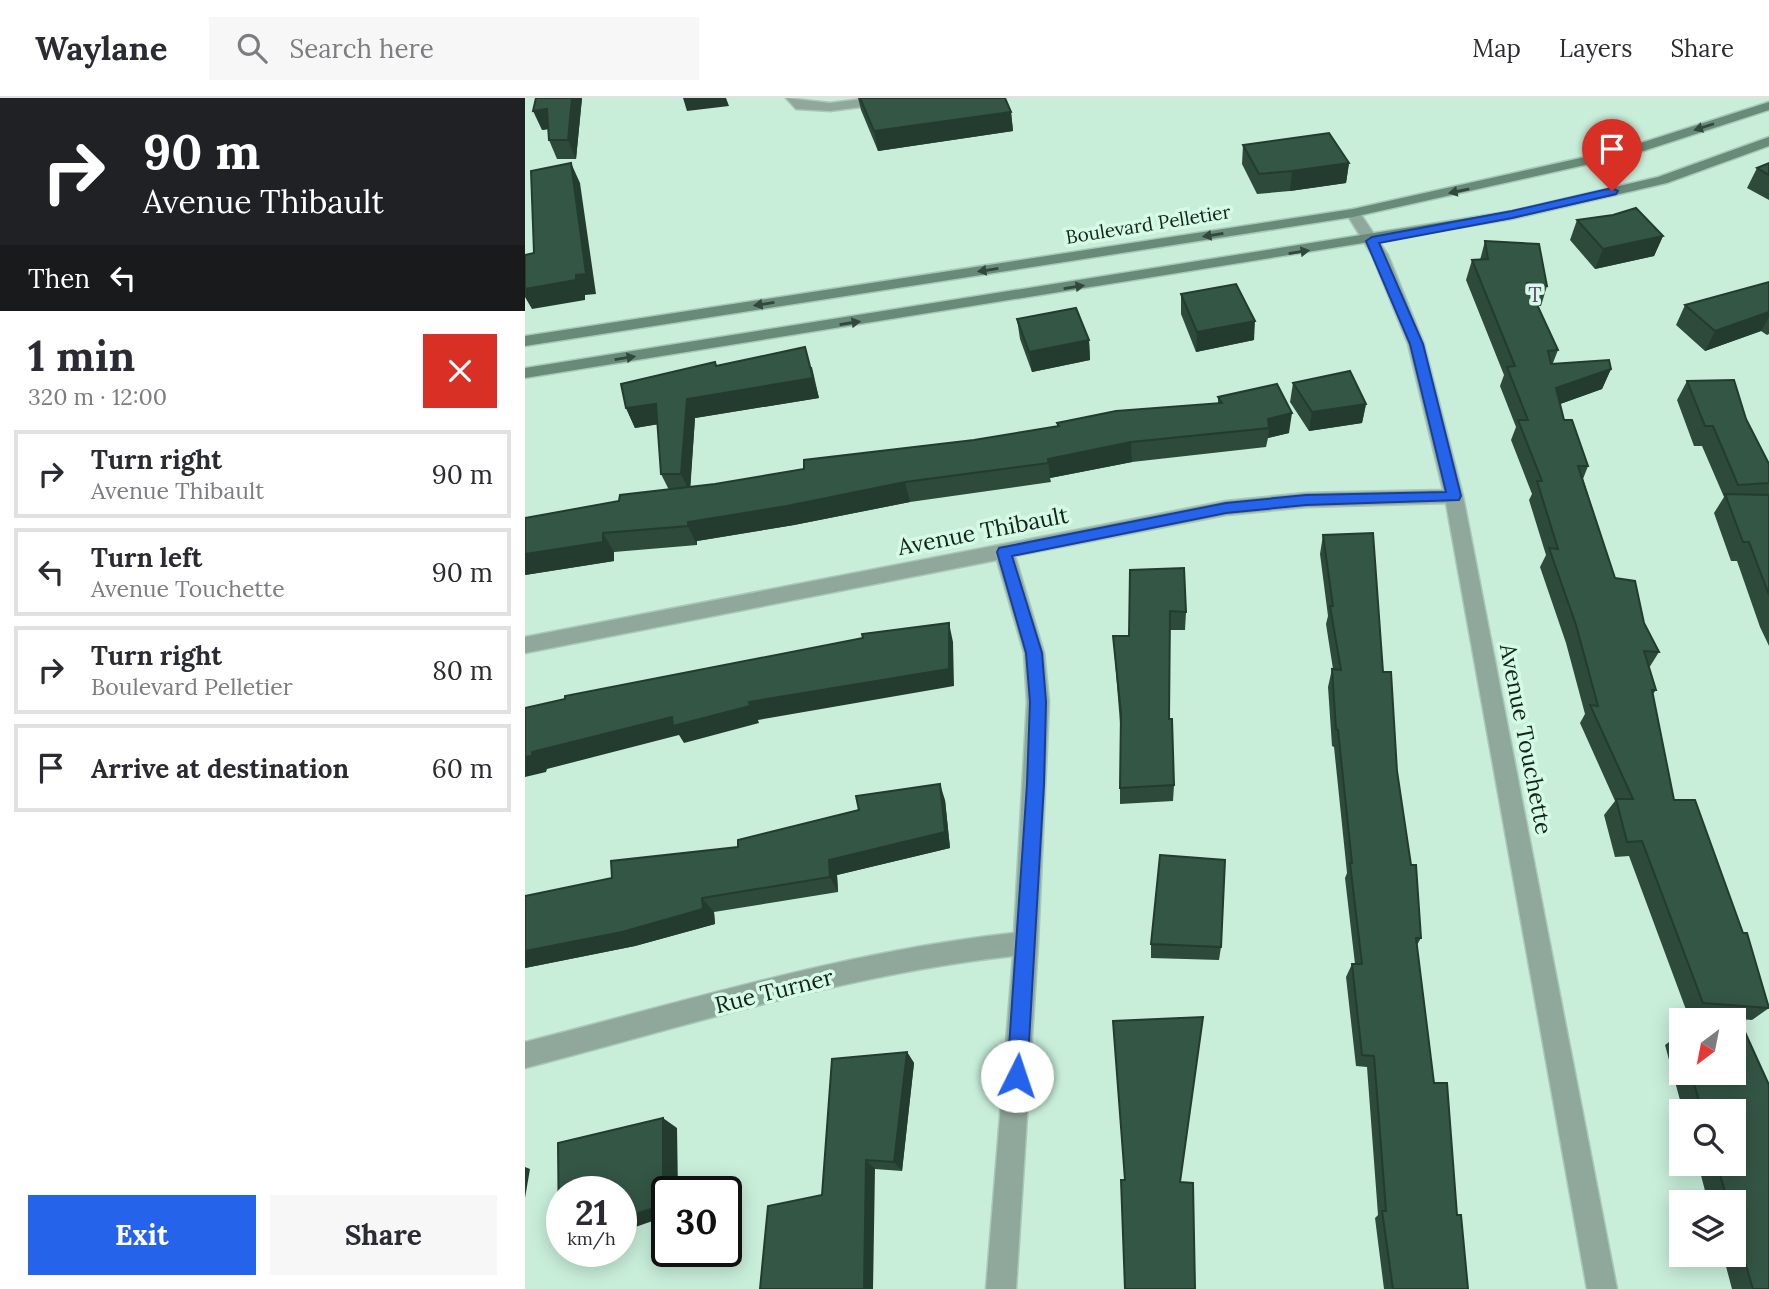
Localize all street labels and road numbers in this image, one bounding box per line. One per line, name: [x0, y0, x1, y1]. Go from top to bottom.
street label: Boulevard Pelletier: [1064, 199, 1233, 249]
street label: Avenue Thibault: [894, 500, 1071, 561]
street label: Avenue Touchette: [1494, 640, 1559, 837]
street label: Rue Turner: [712, 962, 836, 1019]

